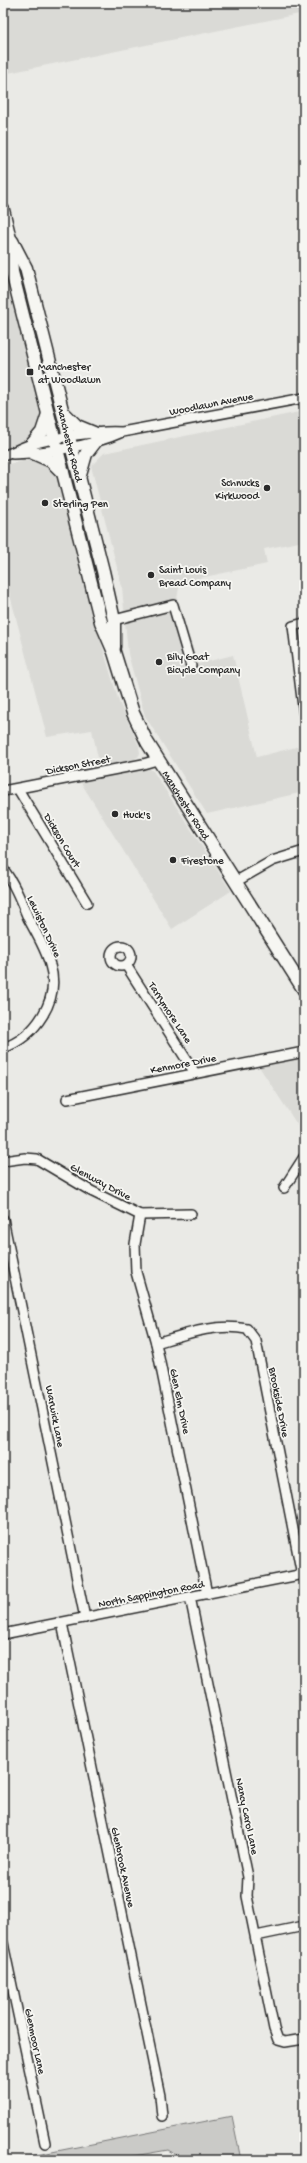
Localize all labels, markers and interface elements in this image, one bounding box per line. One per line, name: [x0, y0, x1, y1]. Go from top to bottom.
place label: Manchester at Woodlawn: [38, 362, 101, 387]
marker: Manchester at Woodlawn: [25, 367, 35, 377]
street label: Woodlawn Avenue: [168, 391, 255, 419]
street label: Manchester Road: [53, 404, 84, 485]
place label: Schnucks Kirkwood: [215, 478, 261, 503]
marker: Schnucks Kirkwood: [262, 483, 272, 493]
marker: Sterling Pen: [40, 498, 50, 508]
place label: Sterling Pen: [53, 499, 109, 511]
place label: Saint Louis Bread Company: [158, 565, 232, 590]
marker: Saint Louis Bread Company: [146, 570, 156, 580]
place label: Bily Goat Bicycle Company: [166, 652, 241, 677]
marker: Bily Goat Bicycle Company: [154, 657, 164, 667]
street label: Dickson Street: [44, 754, 113, 778]
street label: Manchester Road: [159, 769, 212, 844]
marker: Huck's: [110, 809, 120, 819]
place label: Huck's: [123, 810, 151, 822]
street label: Dickson Court: [40, 811, 83, 872]
marker: Firestone: [168, 855, 178, 865]
place label: Firestone: [180, 856, 224, 868]
street label: Lewiston Drive: [24, 894, 63, 960]
street label: Tarrymore Lane: [145, 980, 194, 1046]
street label: Kenmore Drive: [150, 1053, 218, 1077]
street label: Glenway Drive: [68, 1162, 133, 1204]
street label: Brookside Drive: [265, 1365, 291, 1439]
street label: Glen Elm Drive: [166, 1368, 192, 1436]
street label: Warwick Lane: [42, 1385, 66, 1449]
street label: North Sappington Road: [97, 1578, 207, 1611]
street label: Nancy Carol Lane: [232, 1777, 260, 1856]
street label: Glenbrook Avenue: [108, 1826, 137, 1909]
street label: Glenmoor Lane: [21, 2007, 47, 2076]

